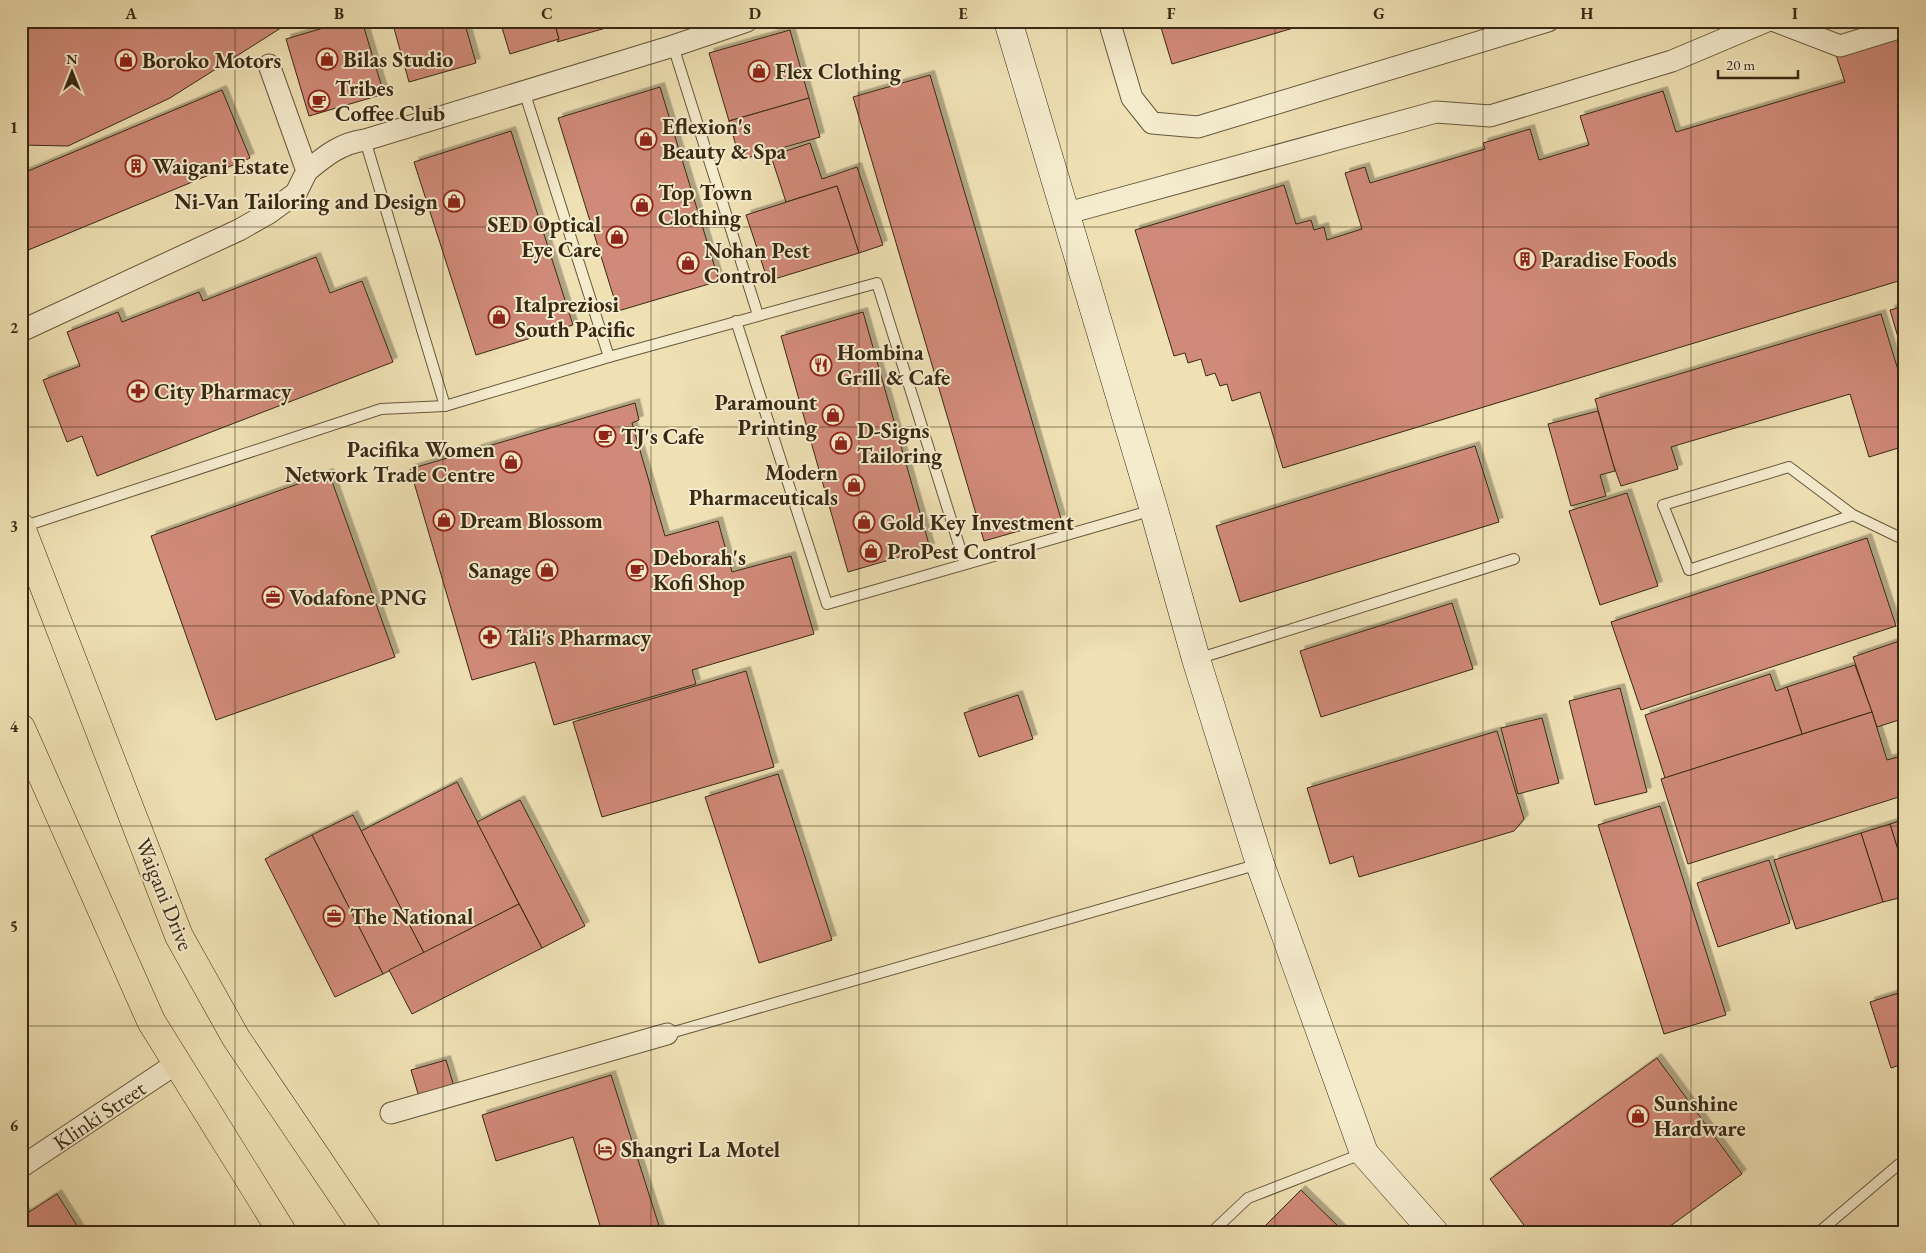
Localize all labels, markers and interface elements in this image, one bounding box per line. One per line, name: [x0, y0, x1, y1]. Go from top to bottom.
text: A: [124, 3, 137, 24]
text: B: [334, 3, 344, 24]
text: C: [541, 3, 553, 24]
text: D: [749, 3, 761, 24]
text: E: [958, 3, 968, 24]
text: F: [1167, 3, 1176, 24]
text: G: [1373, 3, 1385, 24]
text: H: [1581, 3, 1594, 24]
text: I: [1792, 3, 1798, 24]
place label: Bilas Studio: [343, 45, 453, 74]
place label: Boroko Motors: [142, 46, 281, 75]
shop icon: Bilas Studio: [315, 47, 339, 71]
north arrow: [48, 48, 98, 98]
shop icon: Boroko Motors: [114, 48, 138, 72]
scale bar: [1718, 48, 1798, 80]
text: N: [66, 50, 78, 68]
text: 20 m: [1726, 55, 1755, 74]
place label: Flex Clothing: [775, 57, 902, 86]
shop icon: Flex Clothing: [747, 59, 771, 83]
place label: Tribes Coffee Club: [335, 74, 445, 128]
cafe icon: Tribes Coffee Club: [307, 89, 331, 113]
place label: Eflexion's Beauty & Spa: [662, 112, 786, 166]
text: 1: [10, 117, 18, 138]
shop icon: Eflexion's Beauty & Spa: [634, 127, 658, 151]
place label: Waigani Estate: [152, 152, 289, 181]
building icon: Waigani Estate: [124, 154, 148, 178]
place label: Top Town Clothing: [658, 178, 753, 232]
place label: Ni-Van Tailoring and Design: [174, 187, 439, 216]
shop icon: Ni-Van Tailoring and Design: [442, 189, 466, 213]
shop icon: Top Town Clothing: [630, 193, 654, 217]
place label: SED Optical Eye Care: [487, 210, 601, 264]
shop icon: SED Optical Eye Care: [605, 225, 629, 249]
place label: Nohan Pest Control: [704, 236, 810, 290]
place label: Paradise Foods: [1541, 245, 1677, 274]
building icon: Paradise Foods: [1513, 247, 1537, 271]
shop icon: Nohan Pest Control: [676, 251, 700, 275]
place label: Italpreziosi South Pacific: [515, 290, 635, 344]
shop icon: Italpreziosi South Pacific: [487, 305, 511, 329]
text: 2: [10, 317, 19, 338]
place label: Hombina Grill & Cafe: [837, 338, 950, 392]
restaurant icon: Hombina Grill & Cafe: [809, 353, 833, 377]
place label: City Pharmacy: [154, 377, 292, 406]
pharmacy icon: City Pharmacy: [126, 379, 150, 403]
place label: Paramount Printing: [715, 388, 818, 442]
shop icon: Paramount Printing: [821, 403, 845, 427]
place label: D-Signs Tailoring: [857, 416, 943, 470]
place label: TJ's Cafe: [621, 422, 704, 451]
cafe icon: TJ's Cafe: [593, 424, 617, 448]
shop icon: D-Signs Tailoring: [829, 431, 853, 455]
place label: Pacifika Women Network Trade Centre: [285, 435, 496, 489]
shop icon: Pacifika Women Network Trade Centre: [499, 450, 523, 474]
place label: Modern Pharmaceuticals: [689, 458, 839, 512]
shop icon: Modern Pharmaceuticals: [842, 473, 866, 497]
place label: Dream Blossom: [460, 506, 603, 535]
shop icon: Dream Blossom: [432, 508, 456, 532]
place label: Gold Key Investment: [880, 508, 1075, 537]
shop icon: Gold Key Investment: [852, 510, 876, 534]
text: 3: [10, 516, 18, 537]
place label: ProPest Control: [887, 537, 1036, 566]
shop icon: ProPest Control: [859, 539, 883, 563]
place label: Deborah's Kofi Shop: [653, 543, 746, 597]
place label: Sanage: [468, 556, 531, 585]
shop icon: Sanage: [535, 558, 559, 582]
cafe icon: Deborah's Kofi Shop: [625, 558, 649, 582]
place label: Vodafone PNG: [289, 583, 427, 612]
office icon: Vodafone PNG: [261, 585, 285, 609]
place label: Tali's Pharmacy: [506, 623, 651, 652]
pharmacy icon: Tali's Pharmacy: [478, 625, 502, 649]
text: 4: [10, 716, 19, 737]
street label: Waigani Drive: [129, 834, 200, 955]
place label: The National: [350, 902, 473, 931]
office icon: The National: [322, 904, 346, 928]
text: 5: [10, 916, 18, 937]
street label: Klinki Street: [47, 1074, 151, 1157]
place label: Sunshine Hardware: [1654, 1089, 1746, 1143]
shop icon: Sunshine Hardware: [1626, 1104, 1650, 1128]
text: 6: [10, 1115, 19, 1136]
place label: Shangri La Motel: [621, 1135, 780, 1164]
hotel icon: Shangri La Motel: [593, 1137, 617, 1161]

